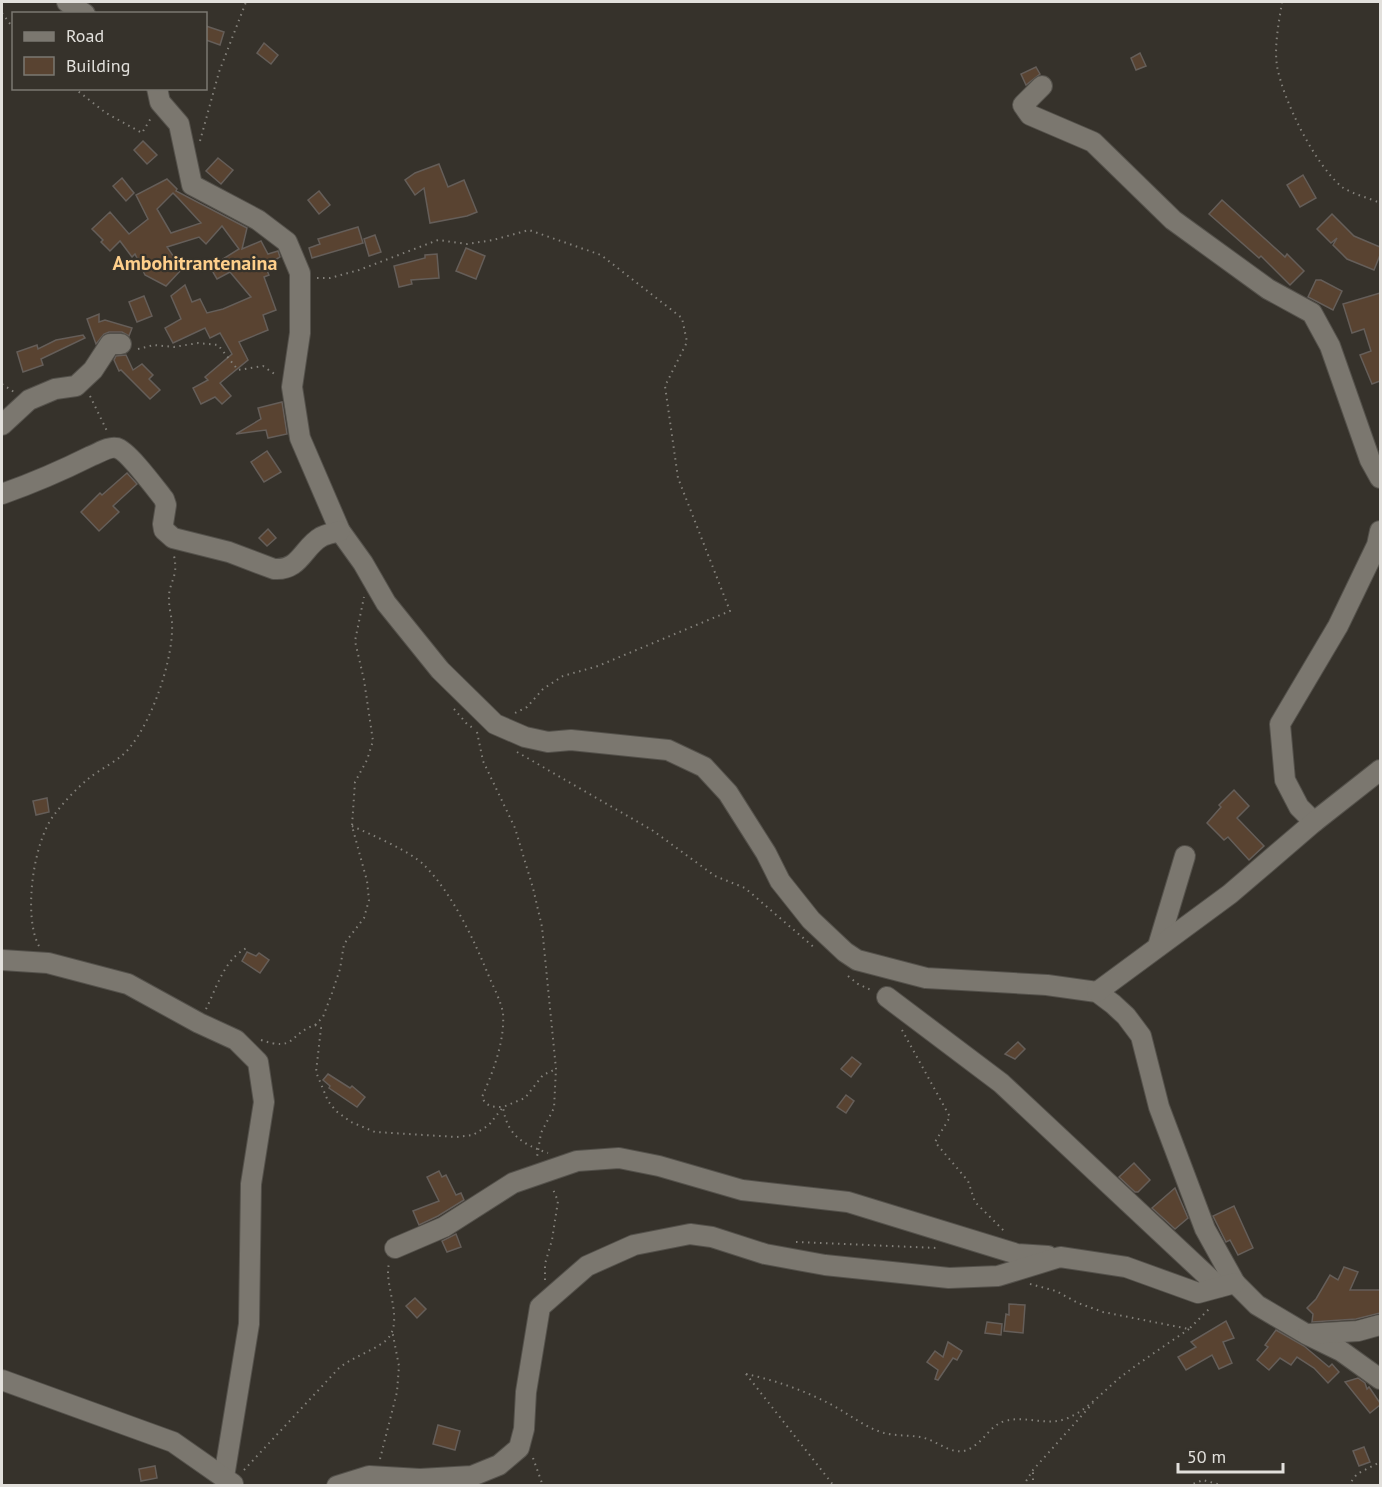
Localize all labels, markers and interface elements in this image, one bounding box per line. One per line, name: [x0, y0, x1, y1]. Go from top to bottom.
legend: [12, 12, 207, 90]
text: Road: [66, 24, 104, 47]
text: Building: [66, 54, 130, 77]
district label: Ambohitrantenaina: [113, 250, 277, 276]
scale bar: [1178, 1436, 1283, 1474]
text: 50 m: [1187, 1445, 1226, 1468]

